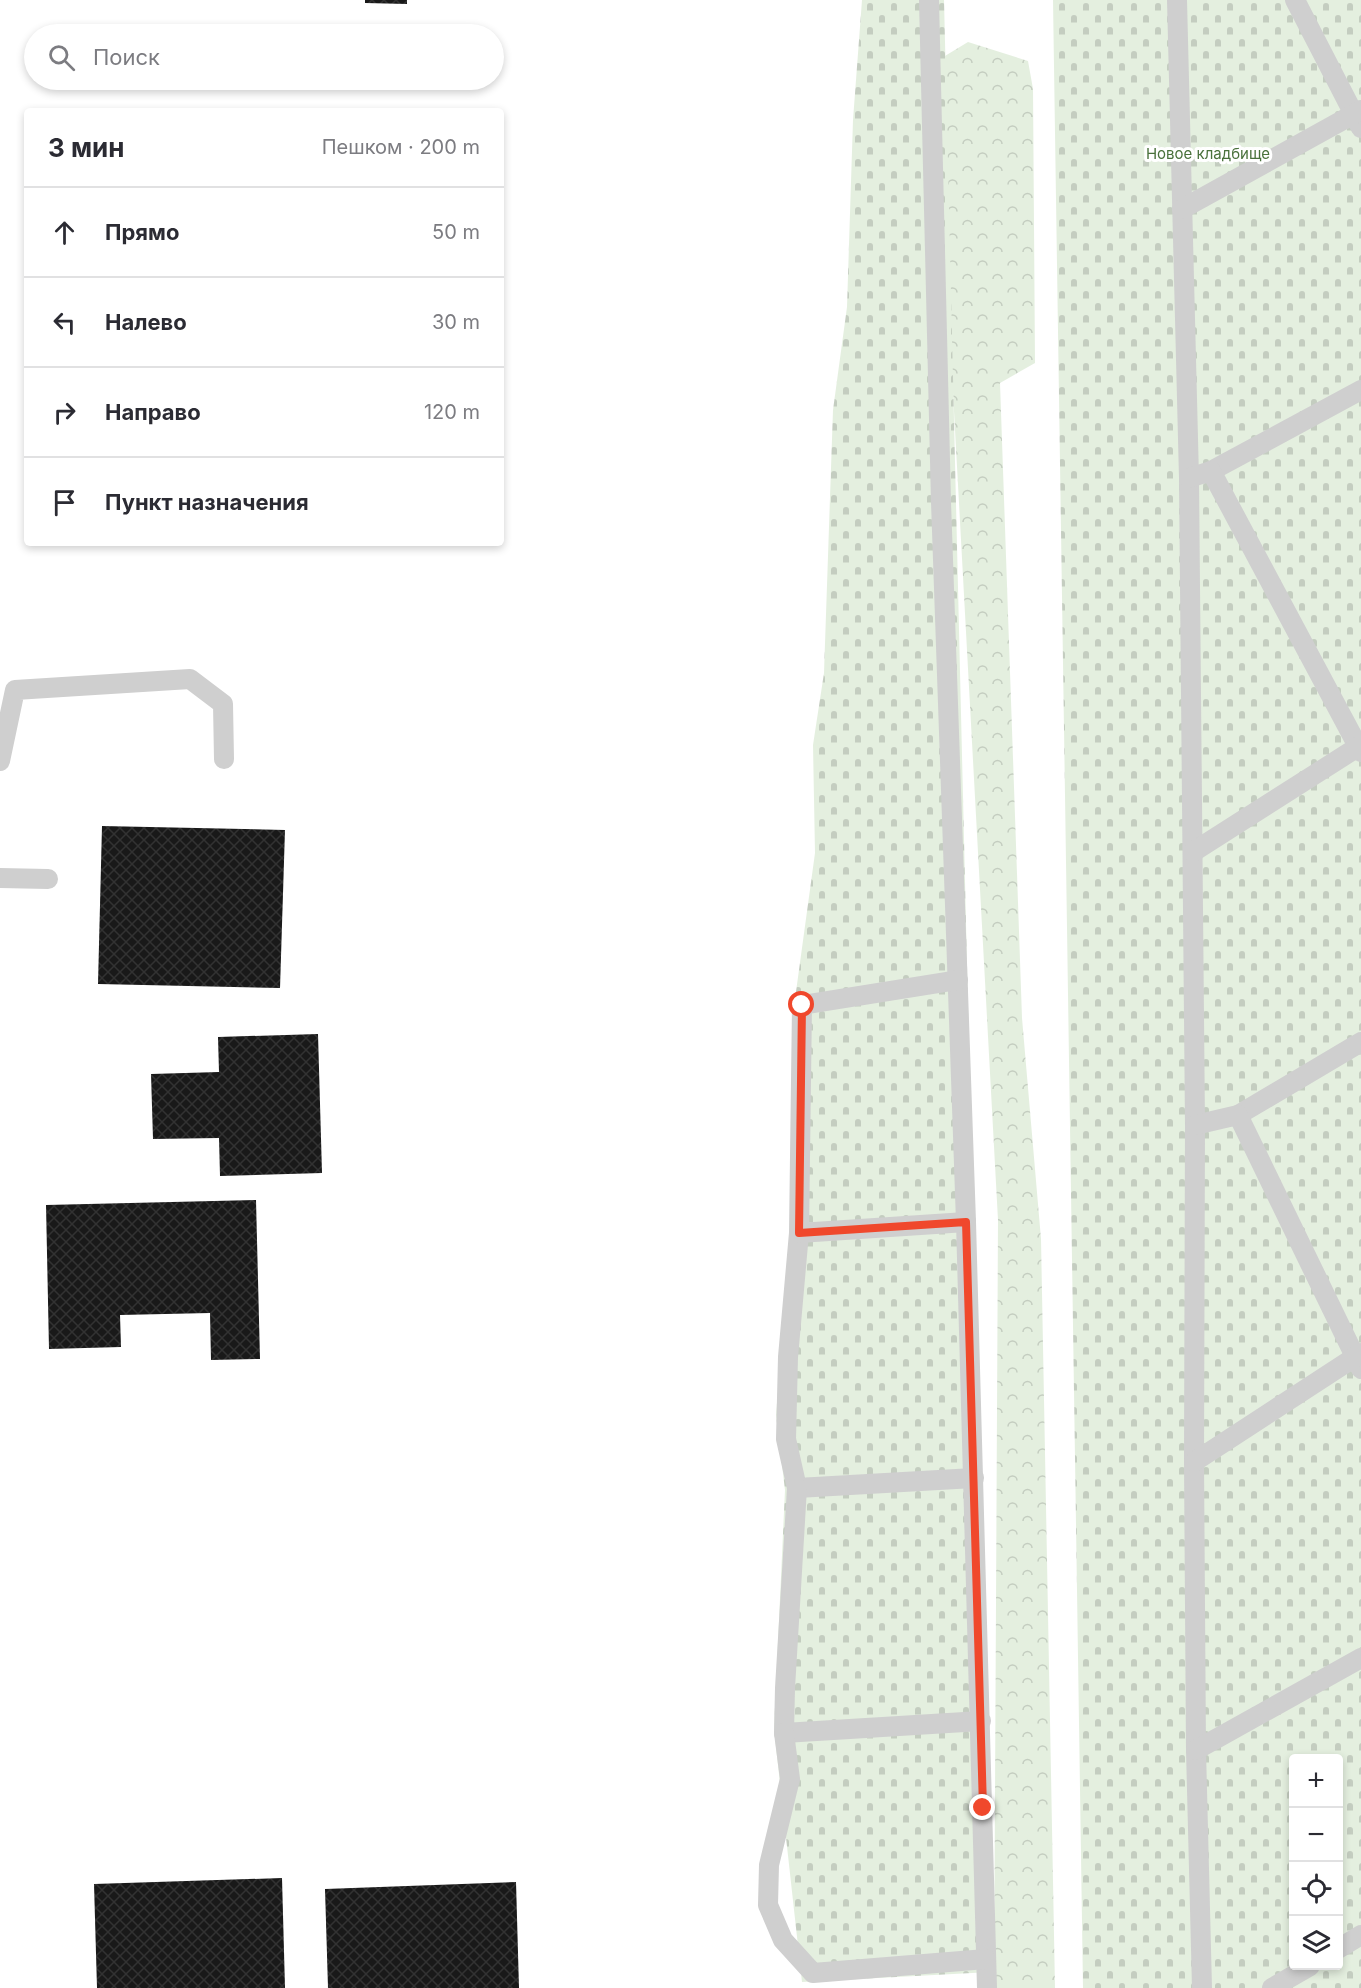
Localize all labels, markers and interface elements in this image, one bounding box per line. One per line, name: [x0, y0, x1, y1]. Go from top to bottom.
search box: [24, 24, 504, 90]
icon: search: [45, 41, 78, 74]
text: Поиск: [93, 44, 160, 70]
text: 3 мин: [48, 132, 124, 163]
text: Пешком · 200 m: [322, 135, 480, 159]
park label: Новое кладбище: [1146, 144, 1270, 163]
icon: ahead: [48, 216, 81, 249]
text: Прямо: [105, 219, 179, 245]
text: 50 m: [432, 220, 480, 244]
icon: left: [48, 306, 81, 339]
text: Налево: [105, 309, 187, 335]
text: 30 m: [432, 310, 480, 334]
icon: right: [48, 396, 81, 429]
text: Направо: [105, 399, 201, 425]
text: 120 m: [424, 400, 480, 424]
icon: arrive: [48, 486, 81, 519]
text: Пункт назначения: [105, 489, 309, 515]
route start: [788, 991, 814, 1017]
map controls: [1289, 1754, 1343, 1970]
button: +: [1289, 1754, 1343, 1808]
route end: [969, 1794, 995, 1820]
button: −: [1289, 1808, 1343, 1862]
button: locate: [1289, 1862, 1343, 1916]
button: layers: [1289, 1916, 1343, 1970]

